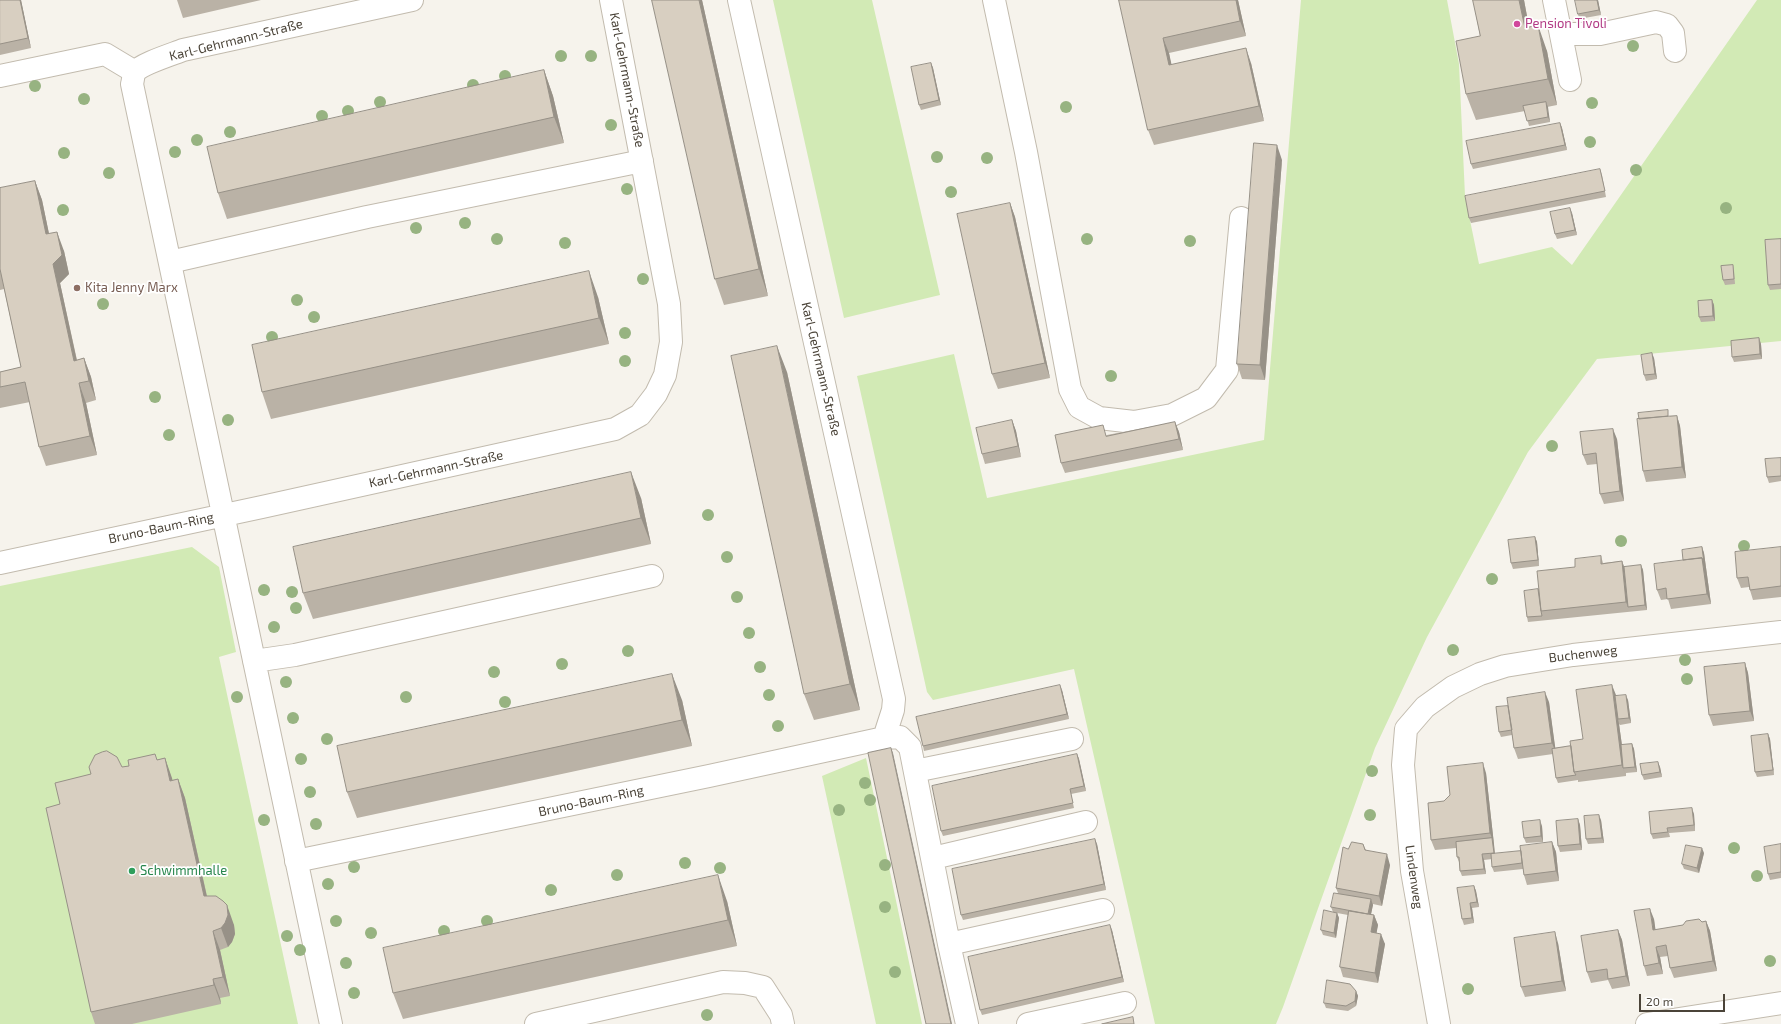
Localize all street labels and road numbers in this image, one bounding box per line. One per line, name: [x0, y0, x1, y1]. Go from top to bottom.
street label: Karl-Gehrmann-Straße: [606, 11, 648, 149]
street label: Karl-Gehrmann-Straße: [168, 16, 304, 64]
street label: Karl-Gehrmann-Straße: [798, 301, 844, 437]
street label: Karl-Gehrmann-Straße: [367, 447, 505, 491]
street label: Bruno-Baum-Ring: [107, 509, 215, 547]
street label: Buchenweg: [1548, 642, 1618, 666]
street label: Bruno-Baum-Ring: [537, 782, 645, 820]
street label: Lindenweg: [1402, 844, 1426, 910]

